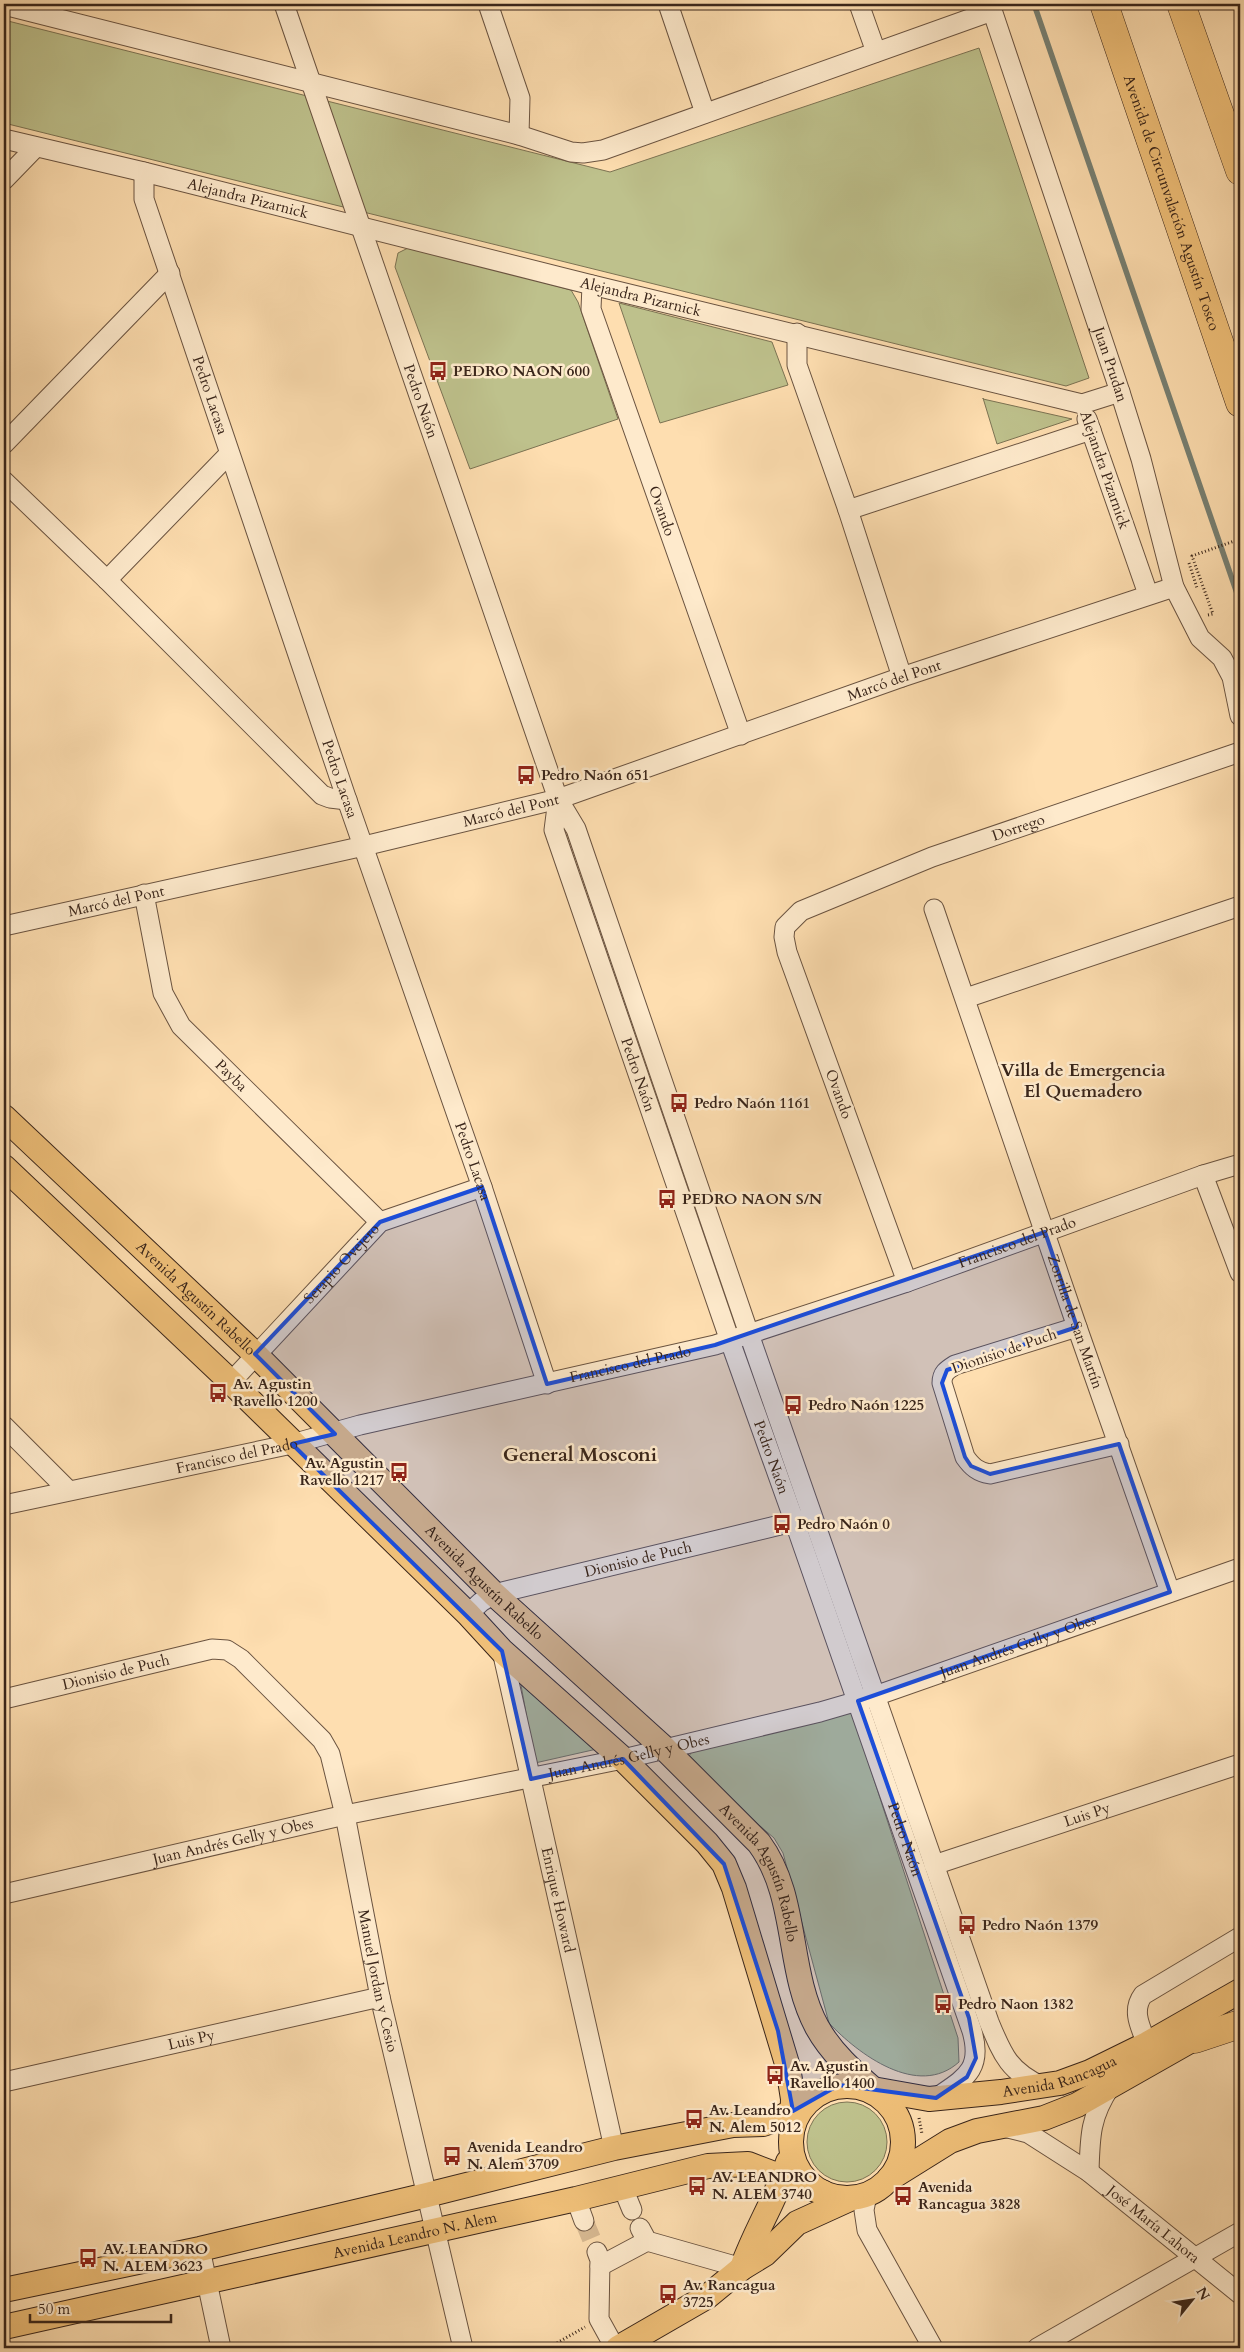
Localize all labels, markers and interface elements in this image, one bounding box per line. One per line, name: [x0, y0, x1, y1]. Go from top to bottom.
street label: Avenida de Circunvalación Agustín Tosco: [1119, 72, 1225, 333]
street label: Alejandra Pizarnick: [185, 173, 310, 223]
street label: Alejandra Pizarnick: [578, 272, 703, 321]
street label: Juan Prudan: [1088, 322, 1133, 405]
street label: Pedro Lacasa: [188, 353, 233, 438]
bus stop icon: PEDRO NAON 600: [427, 360, 449, 382]
street label: Pedro Naón: [399, 361, 443, 441]
place label: PEDRO NAON 600: [453, 361, 590, 381]
street label: Alejandra Pizarnick: [1075, 408, 1135, 532]
street label: Ovando: [644, 483, 680, 539]
street label: Marcó del Pont: [845, 655, 944, 706]
street label: Pedro Lacasa: [317, 737, 363, 821]
bus stop icon: Pedro Naón 651: [515, 764, 537, 786]
place label: Pedro Naón 651: [541, 765, 649, 785]
street label: Marcó del Pont: [461, 789, 561, 832]
street label: Dorrego: [989, 809, 1047, 846]
street label: Marcó del Pont: [66, 881, 167, 921]
street label: Pedro Naón: [616, 1035, 660, 1115]
street label: Payba: [211, 1055, 252, 1096]
district label: Villa de Emergencia El Quemadero: [1001, 1058, 1165, 1104]
street label: Ovando: [821, 1066, 857, 1122]
bus stop icon: Pedro Naón 1161: [668, 1092, 690, 1114]
place label: Pedro Naón 1161: [694, 1093, 810, 1113]
street label: Pedro Lacasa: [450, 1119, 496, 1204]
bus stop icon: PEDRO NAON S/N: [656, 1188, 678, 1210]
place label: PEDRO NAON S/N: [682, 1189, 822, 1209]
street label: Francisco del Prado: [955, 1212, 1079, 1273]
street label: Serapio Ovejero: [299, 1219, 384, 1308]
street label: Avenida Agustín Rabello: [132, 1237, 260, 1360]
street label: Zorrilla de San Martín: [1043, 1252, 1108, 1392]
street label: Dionisio de Puch: [949, 1323, 1060, 1378]
street label: Francisco del Prado: [568, 1341, 693, 1387]
place label: Av. Agustin Ravello 1200: [233, 1374, 318, 1411]
bus stop icon: Av. Agustin Ravello 1200: [207, 1382, 229, 1404]
bus stop icon: Pedro Naón 1225: [782, 1394, 804, 1416]
place label: Pedro Naón 1225: [808, 1395, 924, 1415]
street label: Pedro Naón: [749, 1417, 794, 1497]
street label: Francisco del Prado: [174, 1433, 300, 1478]
district label: General Mosconi: [503, 1441, 657, 1468]
place label: Av. Agustin Ravello 1217: [299, 1453, 384, 1490]
bus stop icon: Av. Agustin Ravello 1217: [388, 1461, 410, 1483]
bus stop icon: Pedro Naón 0: [771, 1513, 793, 1535]
place label: Pedro Naón 0: [797, 1514, 890, 1534]
street label: Avenida Agustín Rabello: [421, 1520, 548, 1644]
street label: Dionisio de Puch: [582, 1537, 694, 1582]
street label: Juan Andrés Gelly y Obes: [935, 1609, 1099, 1683]
street label: Dionisio de Puch: [60, 1649, 172, 1695]
street label: Juan Andrés Gelly y Obes: [545, 1729, 711, 1784]
street label: Luis Py: [1061, 1798, 1113, 1831]
street label: Avenida Agustín Rabello: [715, 1799, 803, 1943]
street label: Pedro Naón: [883, 1800, 928, 1880]
street label: Juan Andrés Gelly y Obes: [149, 1813, 315, 1870]
street label: Enrique Howard: [537, 1845, 580, 1954]
street label: Manuel Jordan y Cesio: [353, 1908, 403, 2054]
bus stop icon: Pedro Naón 1379: [956, 1914, 978, 1936]
place label: Pedro Naón 1379: [982, 1915, 1098, 1935]
bus stop icon: Pedro Naon 1382: [932, 1993, 954, 2015]
place label: Pedro Naon 1382: [958, 1994, 1074, 2014]
street label: Luis Py: [166, 2025, 217, 2055]
street label: Avenida Rancagua: [1001, 2050, 1120, 2102]
place label: Av. Agustin Ravello 1400: [790, 2056, 875, 2093]
bus stop icon: Av. Agustin Ravello 1400: [764, 2064, 786, 2086]
place label: Av. Leandro N. Alem 5012: [709, 2100, 801, 2137]
bus stop icon: Av. Leandro N. Alem 5012: [683, 2108, 705, 2130]
place label: Avenida Leandro N. Alem 3709: [467, 2137, 583, 2174]
bus stop icon: Avenida Leandro N. Alem 3709: [441, 2145, 463, 2167]
place label: AV. LEANDRO N. ALEM 3740: [712, 2167, 817, 2204]
bus stop icon: AV. LEANDRO N. ALEM 3740: [686, 2175, 708, 2197]
place label: Avenida Rancagua 3828: [918, 2177, 1021, 2214]
street label: José María Lahora: [1101, 2179, 1204, 2268]
bus stop icon: Avenida Rancagua 3828: [892, 2185, 914, 2207]
street label: Avenida Leandro N. Alem: [331, 2207, 499, 2263]
place label: AV. LEANDRO N. ALEM 3623: [103, 2239, 208, 2276]
bus stop icon: AV. LEANDRO N. ALEM 3623: [77, 2247, 99, 2269]
north arrow: [1166, 2274, 1216, 2324]
place label: Av. Rancagua 3725: [683, 2275, 776, 2312]
bus stop icon: Av. Rancagua 3725: [657, 2283, 679, 2305]
text: N: [1192, 2284, 1214, 2304]
scale bar: [30, 2292, 171, 2324]
text: 50 m: [38, 2299, 70, 2319]

